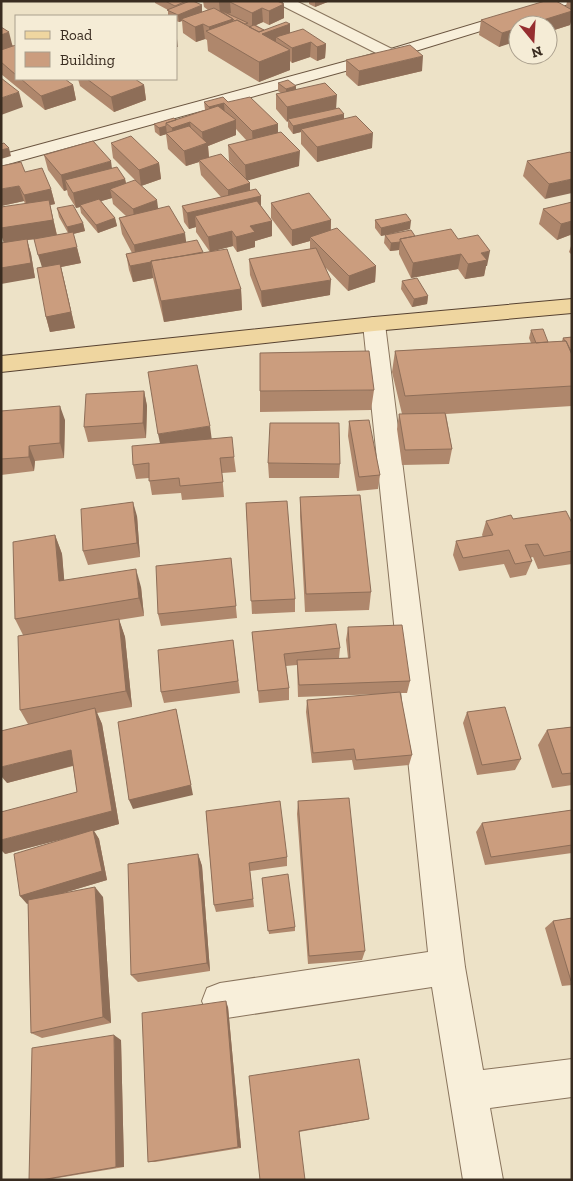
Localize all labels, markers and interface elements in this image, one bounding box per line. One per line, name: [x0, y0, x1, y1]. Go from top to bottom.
legend: [15, 15, 178, 80]
north arrow: [508, 15, 558, 65]
text: Road: [60, 26, 93, 44]
text: N: [529, 42, 545, 62]
text: Building: [60, 51, 115, 69]

